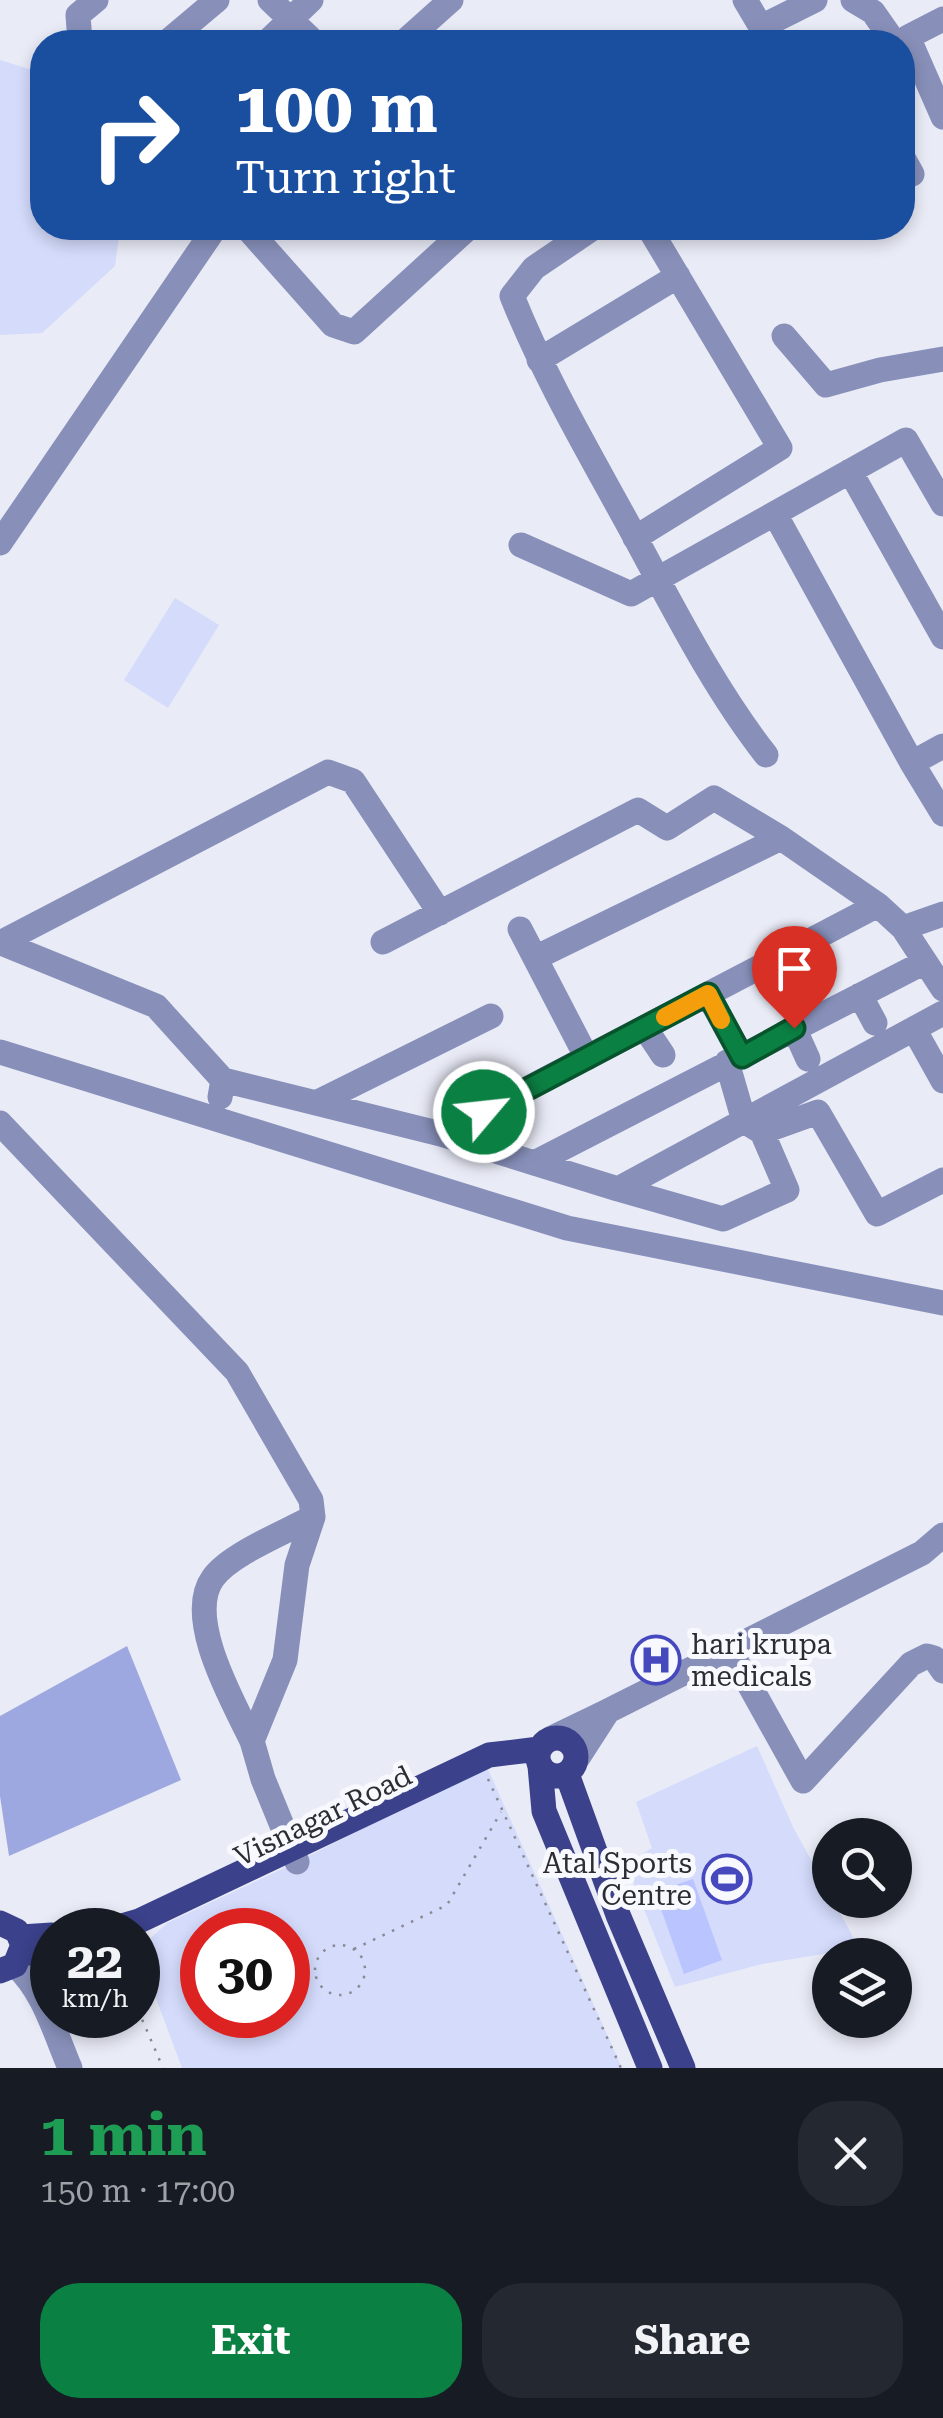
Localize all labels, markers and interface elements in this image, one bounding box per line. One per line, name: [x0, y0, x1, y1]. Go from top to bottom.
text: 100 m: [235, 67, 438, 149]
icon: right: [70, 70, 200, 200]
text: Turn right: [235, 151, 456, 204]
pin: [752, 926, 837, 1029]
icon: arrive: [767, 941, 822, 996]
position arrow: [432, 1060, 536, 1164]
place label: hari krupa medicals: [691, 1628, 832, 1693]
hospital icon: hari krupa medicals: [630, 1634, 682, 1686]
street label: Visnagar Road: [229, 1759, 417, 1873]
map controls: [812, 1818, 912, 2038]
button: search: [812, 1818, 912, 1918]
place label: Atal Sports Centre: [543, 1847, 692, 1912]
sports icon: Atal Sports Centre: [701, 1853, 753, 1905]
speed limit sign: 30: [180, 1908, 310, 2038]
text: 22: [67, 1932, 123, 1990]
button: layers: [812, 1938, 912, 2038]
text: km/h: [62, 1984, 128, 2013]
text: 1 min: [40, 2099, 207, 2170]
button: close: [798, 2101, 903, 2206]
text: 150 m · 17:00: [40, 2172, 235, 2210]
button: Exit: [40, 2283, 462, 2398]
button: Share: [482, 2283, 903, 2398]

